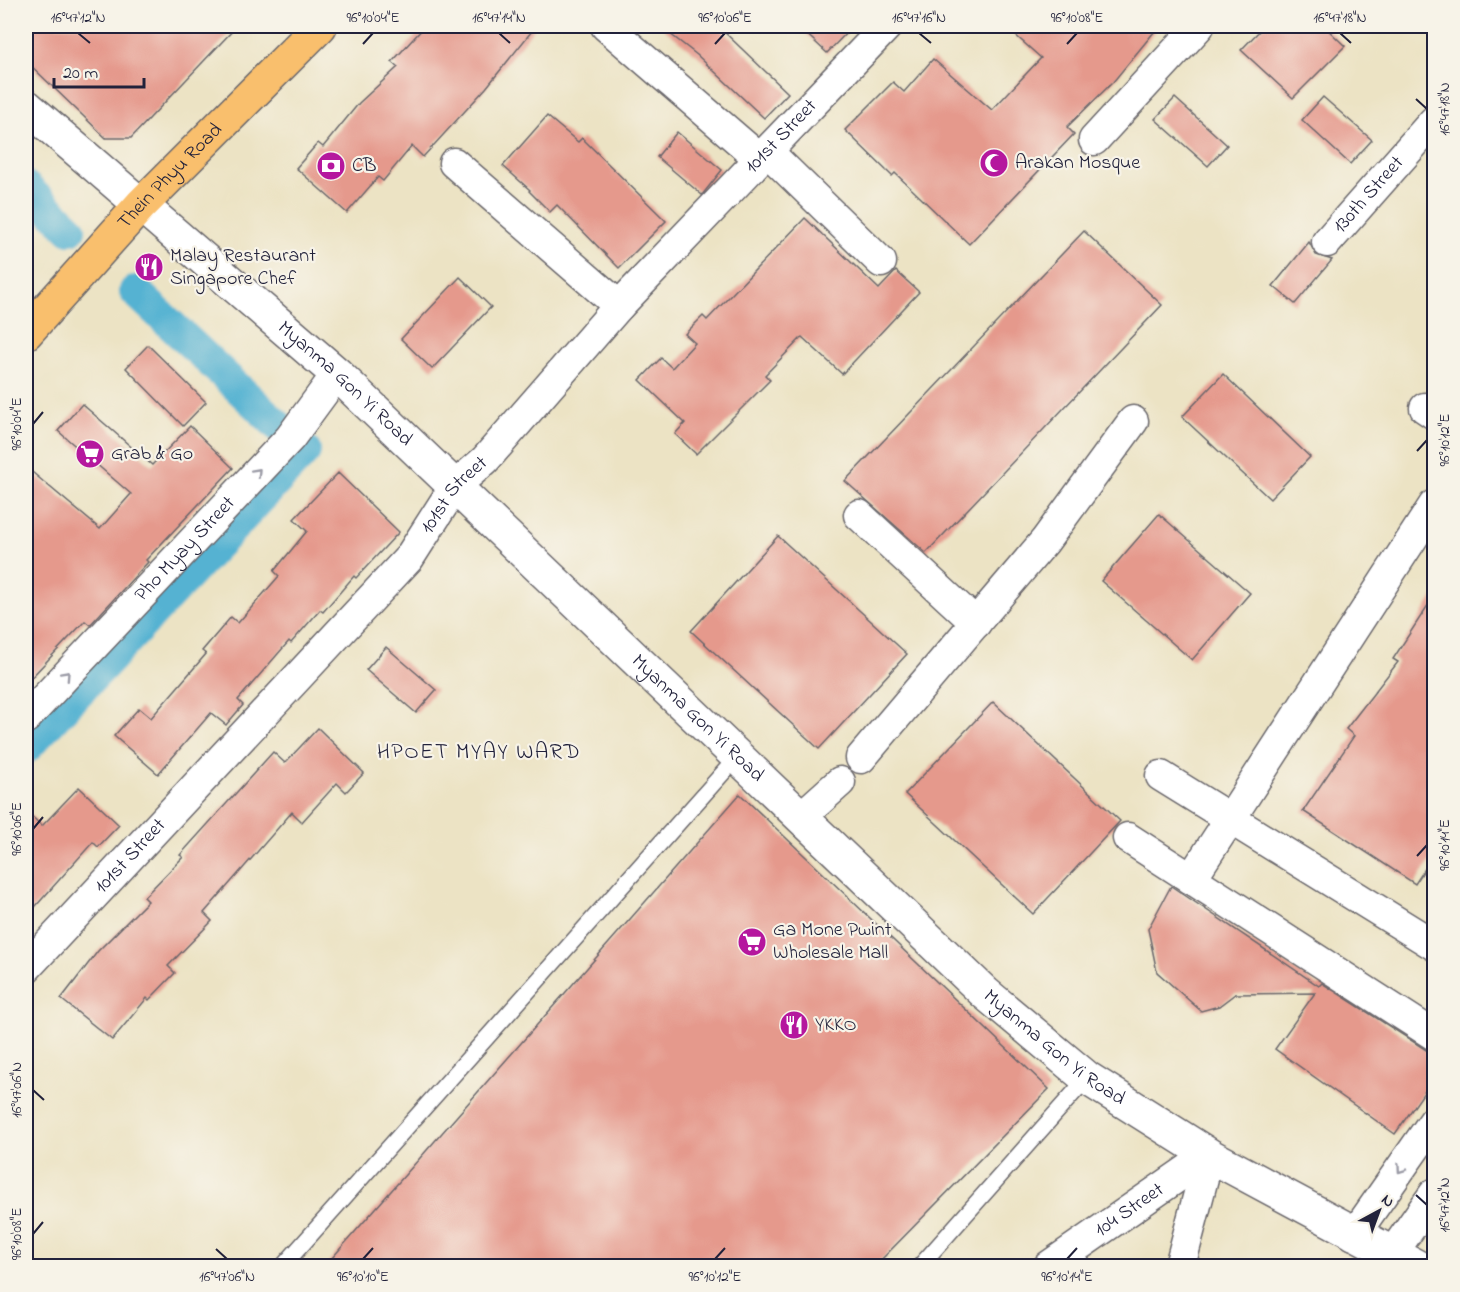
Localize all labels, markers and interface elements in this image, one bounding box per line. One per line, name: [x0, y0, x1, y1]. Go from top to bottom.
text: 16°47'12"N: [50, 7, 106, 29]
text: 96°10'04"E: [346, 7, 400, 29]
text: 16°47'14"N: [472, 7, 526, 29]
text: 96°10'06"E: [698, 7, 752, 29]
text: 16°47'16"N: [892, 7, 946, 29]
text: 96°10'08"E: [1051, 7, 1103, 29]
text: 16°47'18"N: [1313, 7, 1367, 29]
scale bar: [54, 51, 144, 89]
text: 20 m: [63, 61, 98, 87]
text: 16°47'18"N: [1434, 82, 1456, 136]
street label: 101st Street: [738, 92, 824, 180]
street label: Thein Phyu Road: [111, 117, 229, 236]
mosque icon: Arakan Mosque: [978, 147, 1010, 179]
place label: Arakan Mosque: [1015, 149, 1140, 178]
street label: 130th Street: [1326, 149, 1411, 240]
bank icon: CB: [315, 150, 347, 182]
place label: CB: [352, 152, 376, 181]
place label: Malay Restaurant Singapore Chef: [170, 242, 316, 295]
restaurant icon: Malay Restaurant Singapore Chef: [133, 251, 165, 283]
street label: Myanma Gon Yi Road: [271, 314, 419, 453]
text: 96°10'04"E: [6, 397, 28, 451]
text: 96°10'12"E: [1434, 414, 1456, 466]
supermarket icon: Grab & Go: [74, 438, 106, 470]
place label: Grab & Go: [111, 440, 193, 469]
street label: 101st Street: [414, 449, 494, 540]
one-way arrow: [250, 469, 261, 480]
street label: Pho Myay Street: [128, 490, 243, 609]
street label: Myanma Gon Yi Road: [624, 648, 771, 789]
one-way arrow: [58, 672, 69, 683]
district label: HPOET MYAY WARD: [377, 737, 581, 769]
text: 96°10'06"E: [6, 802, 28, 856]
street label: 101st Street: [88, 812, 173, 900]
text: 96°10'14"E: [1434, 819, 1456, 871]
place label: Ga Mone Pwint Wholesale Mall: [773, 916, 892, 968]
supermarket icon: Ga Mone Pwint Wholesale Mall: [736, 926, 768, 958]
street label: Myanma Gon Yi Road: [977, 983, 1131, 1113]
restaurant icon: YKKO: [778, 1009, 810, 1041]
place label: YKKO: [815, 1011, 857, 1040]
text: 16°47'06"N: [6, 1062, 28, 1118]
one-way arrow: [1397, 1162, 1408, 1173]
street label: 104 Street: [1089, 1176, 1170, 1244]
text: 16°47'12"N: [1434, 1177, 1456, 1233]
north arrow: [1349, 1181, 1409, 1241]
text: N: [1376, 1189, 1400, 1214]
text: 96°10'08"E: [6, 1208, 28, 1260]
text: 16°47'06"N: [199, 1266, 255, 1288]
text: 96°10'10"E: [337, 1266, 389, 1288]
text: 96°10'12"E: [689, 1266, 741, 1288]
text: 96°10'14"E: [1041, 1266, 1093, 1288]

